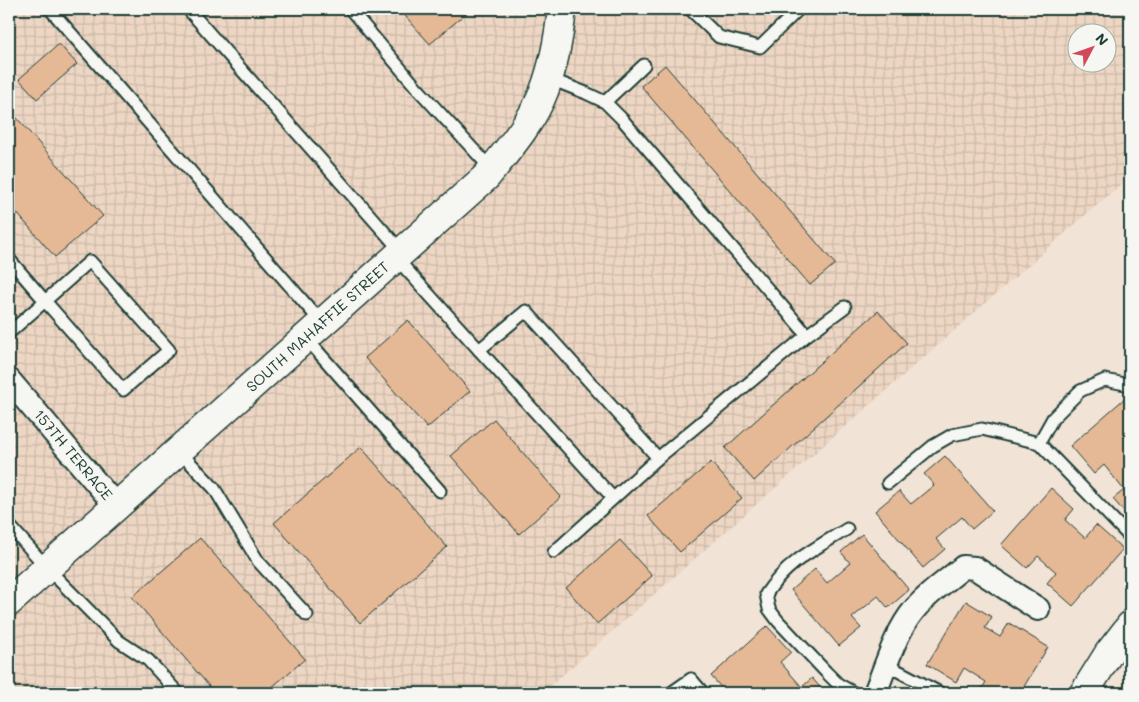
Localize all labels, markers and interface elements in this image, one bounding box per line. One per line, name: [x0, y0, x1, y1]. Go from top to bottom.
north arrow: [1066, 22, 1116, 72]
text: N: [1092, 29, 1113, 49]
street label: SOUTH MAHAFFIE STREET: [241, 256, 393, 396]
street label: 157TH TERRACE: [30, 405, 118, 504]

